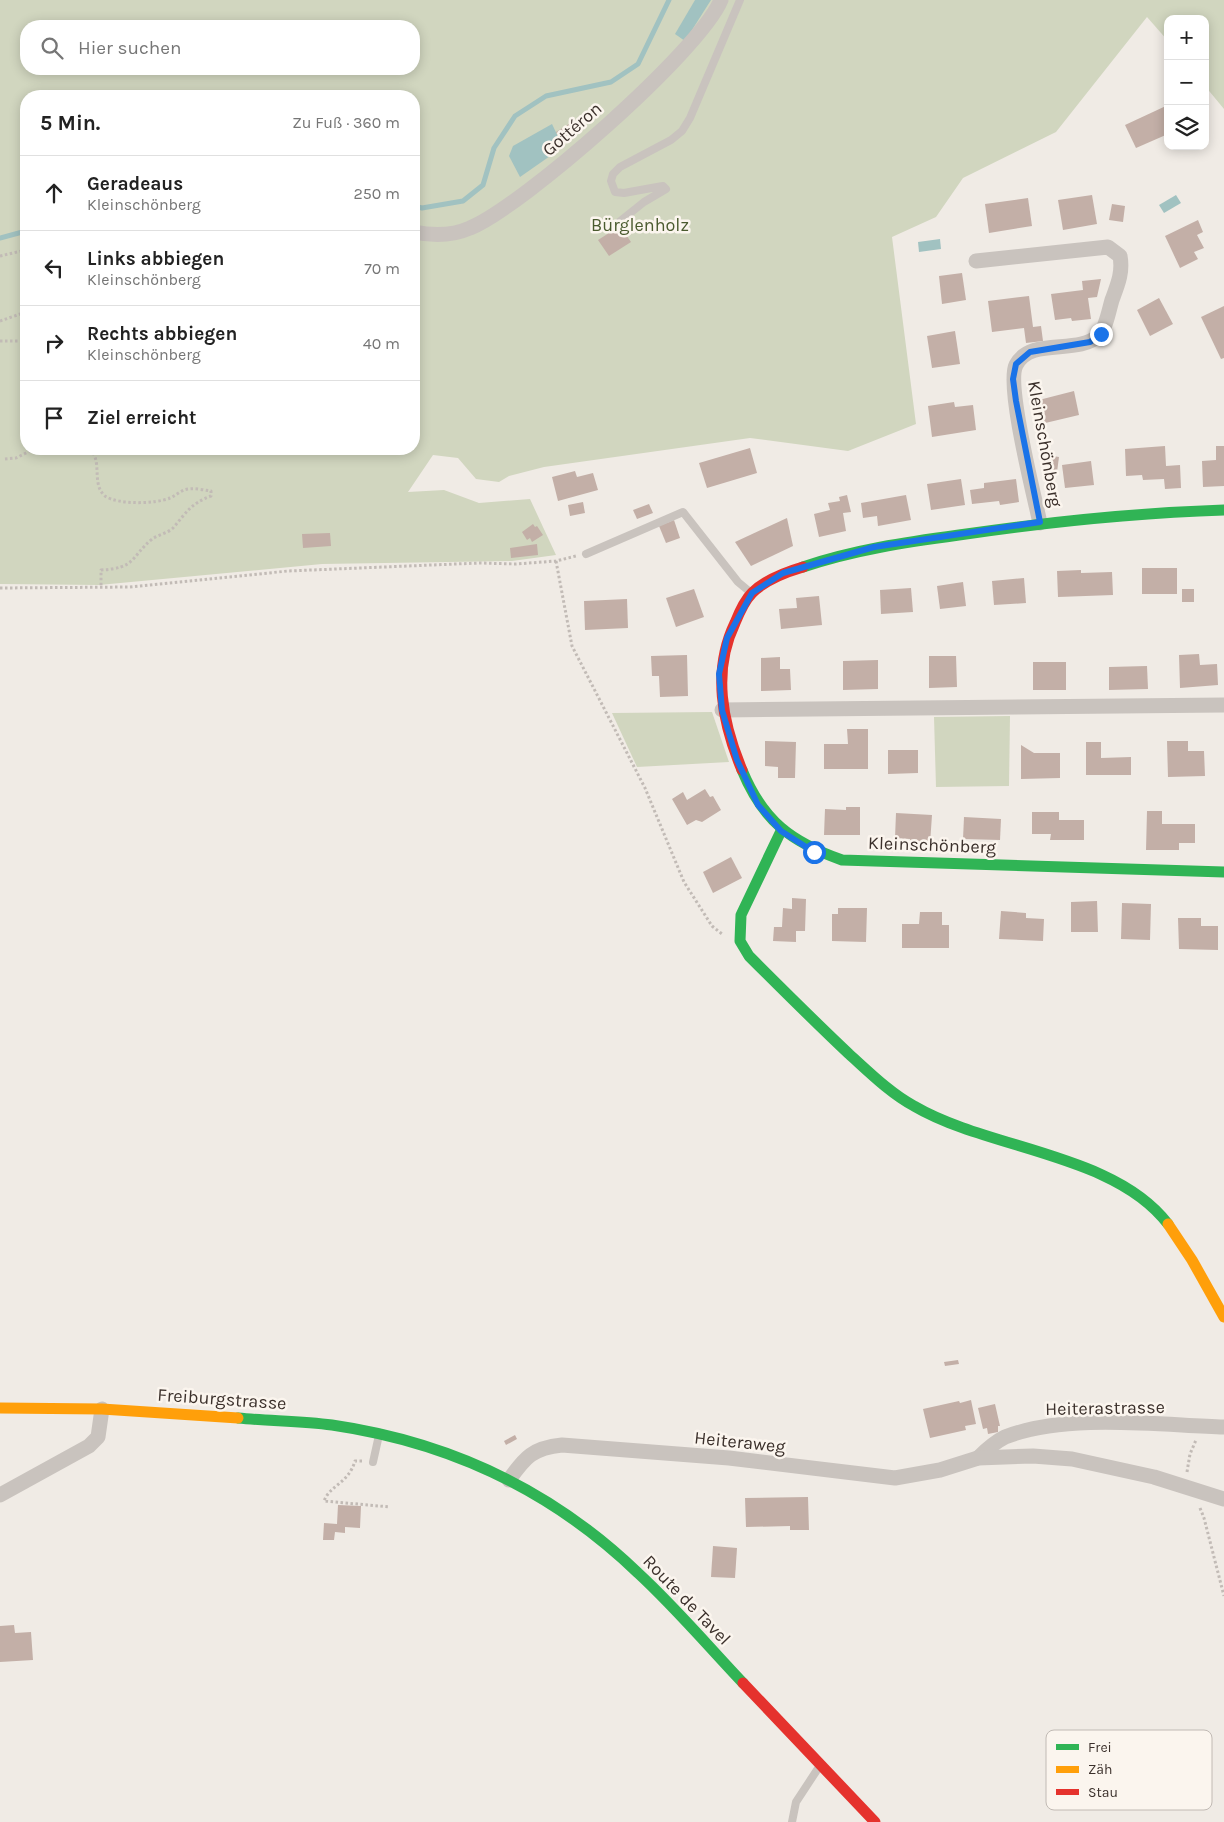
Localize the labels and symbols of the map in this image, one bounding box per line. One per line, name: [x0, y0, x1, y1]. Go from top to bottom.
street label: Gottéron: [538, 97, 606, 161]
park label: Bürglenholz: [591, 214, 689, 236]
route end: [1090, 323, 1113, 346]
street label: Kleinschönberg: [1023, 379, 1067, 509]
street label: Kleinschönberg: [868, 832, 996, 858]
route start: [803, 841, 826, 864]
street label: Freiburgstrasse: [157, 1384, 287, 1414]
street label: Heiterastrasse: [1045, 1396, 1165, 1420]
street label: Heiteraweg: [693, 1426, 787, 1458]
street label: Route de Tavel: [638, 1550, 736, 1650]
legend: [1046, 1730, 1212, 1810]
text: Frei: [1088, 1739, 1112, 1756]
text: Zäh: [1088, 1761, 1112, 1778]
text: Stau: [1088, 1784, 1118, 1801]

